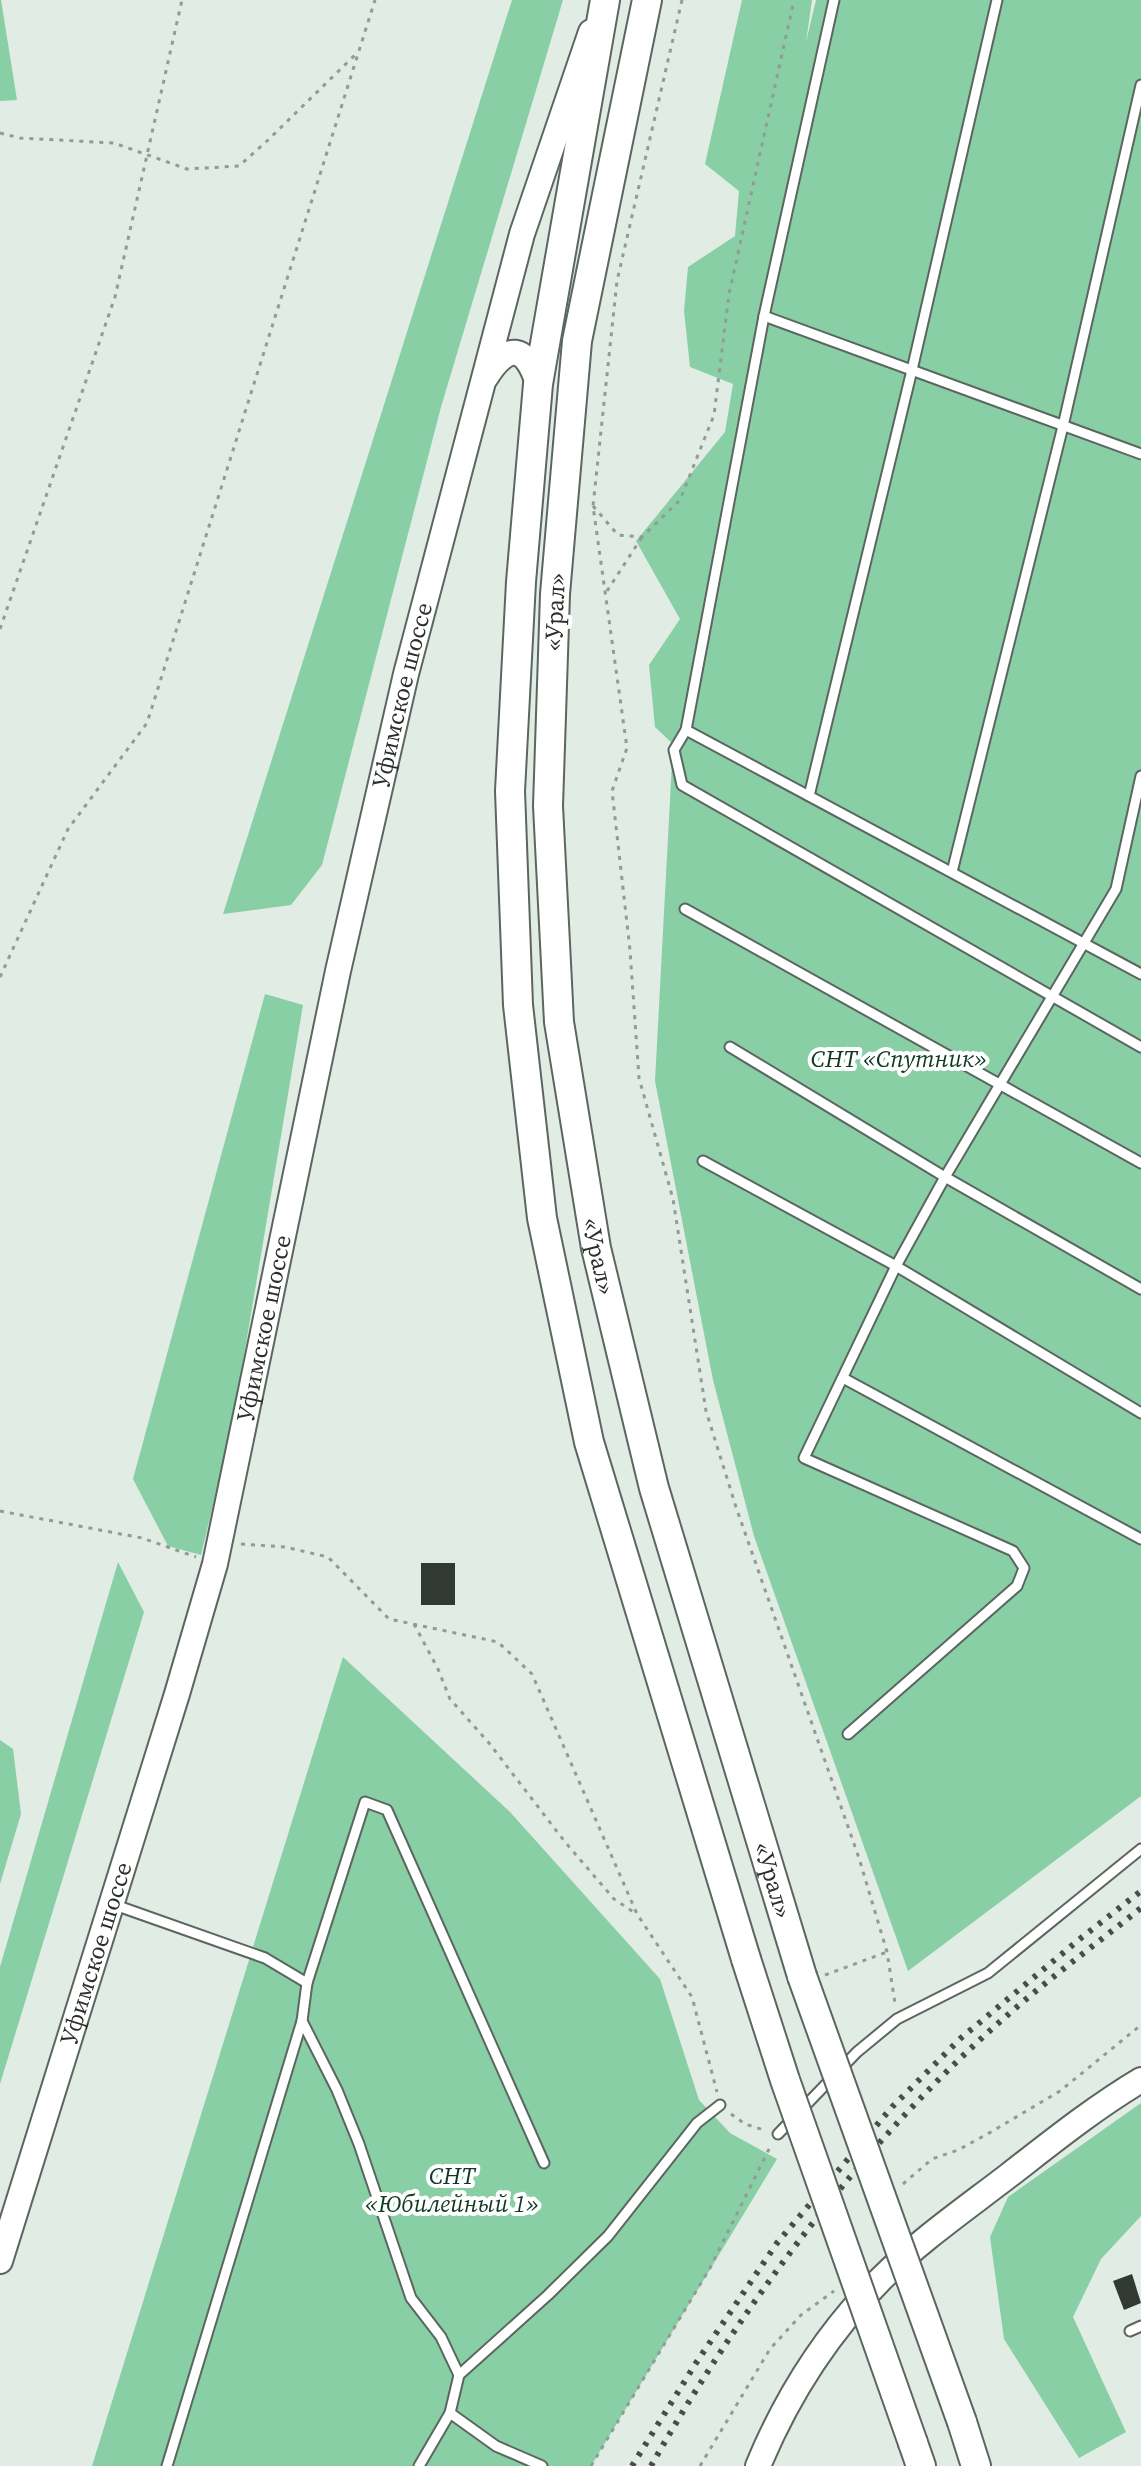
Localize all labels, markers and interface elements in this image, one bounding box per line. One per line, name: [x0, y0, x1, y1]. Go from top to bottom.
street label: «Урал»: [536, 573, 573, 651]
street label: Уфимское шоссе: [363, 599, 440, 791]
park label: СНТ «Спутник»: [811, 1042, 987, 1075]
street label: «Урал»: [575, 1216, 624, 1298]
street label: Уфимское шоссе: [228, 1232, 299, 1425]
street label: «Урал»: [746, 1838, 800, 1922]
street label: Уфимское шоссе: [51, 1858, 140, 2049]
park label: СНТ «Юбилейный 1»: [365, 2159, 539, 2220]

